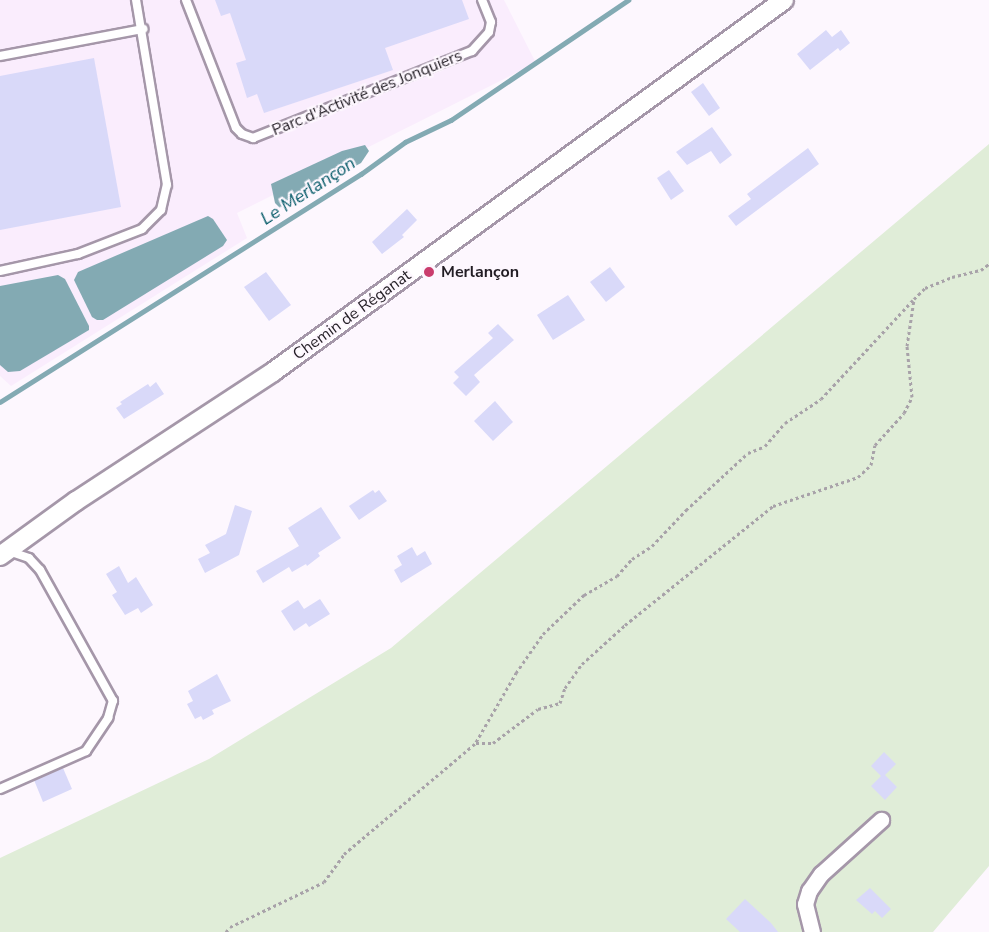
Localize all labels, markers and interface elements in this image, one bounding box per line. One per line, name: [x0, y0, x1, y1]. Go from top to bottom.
street label: Parc d'Activité des Jonquiers: [269, 46, 465, 140]
water label: Le Merlançon: [257, 152, 359, 230]
place label: Merlançon: [441, 262, 519, 282]
marker: Merlançon: [422, 265, 436, 279]
street label: Chemin de Réganat: [289, 266, 415, 364]

